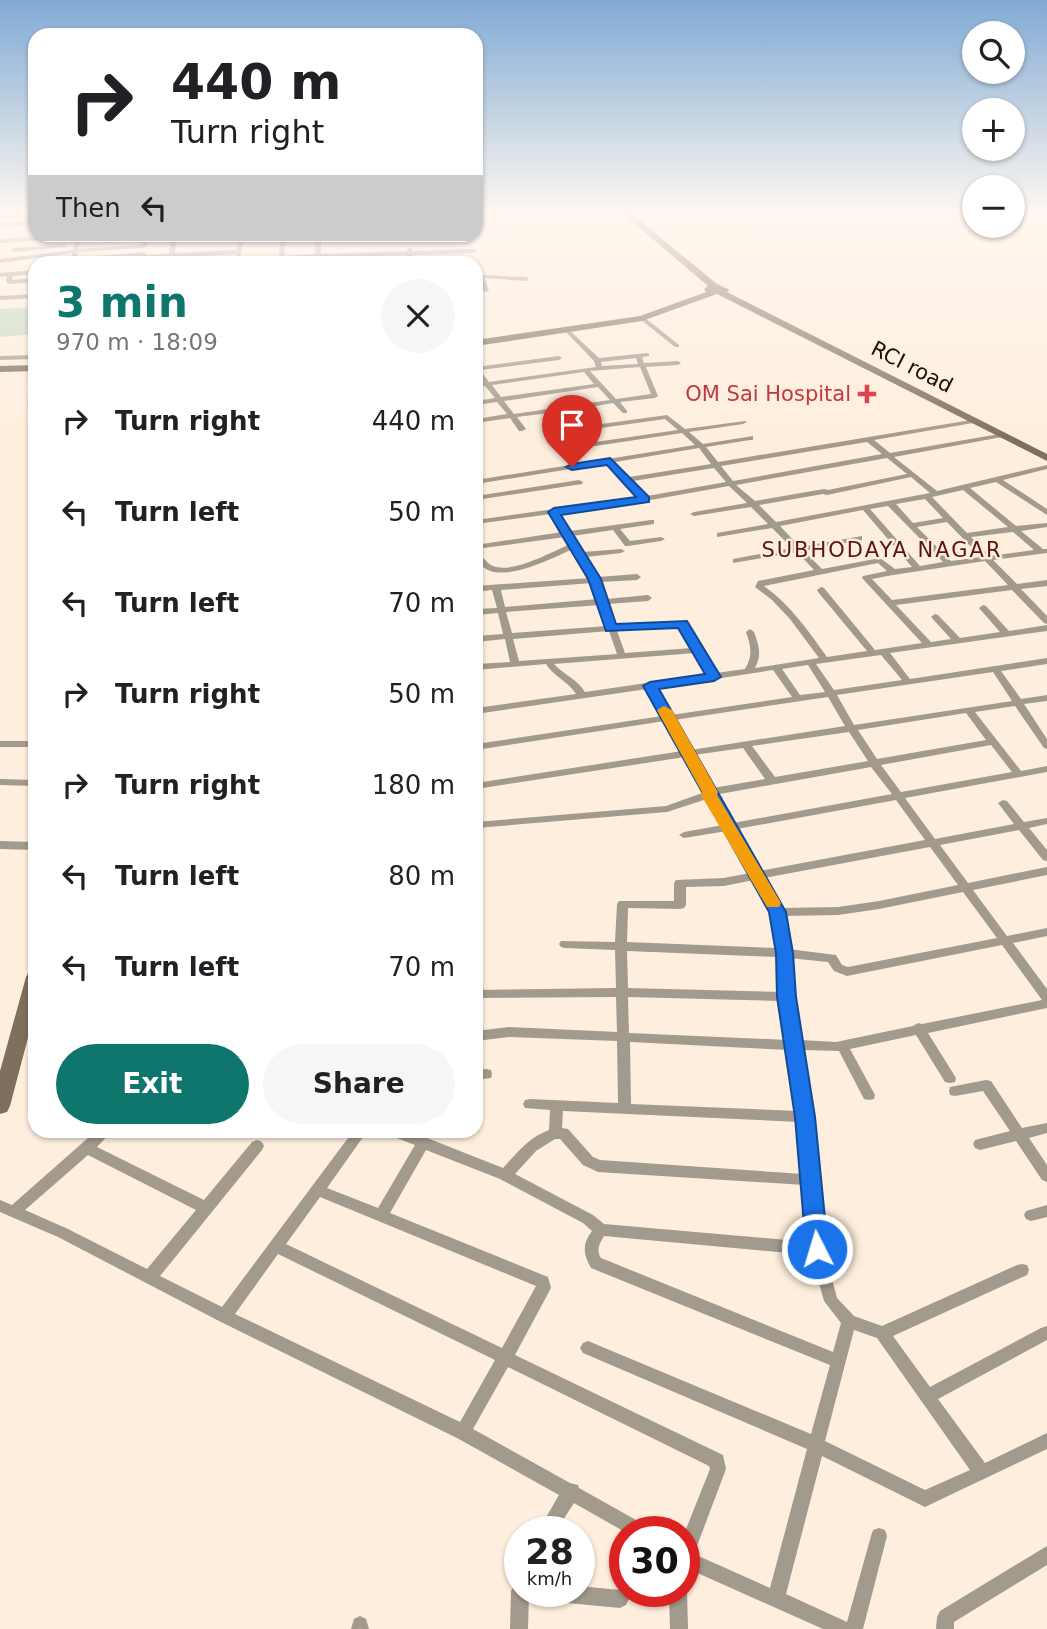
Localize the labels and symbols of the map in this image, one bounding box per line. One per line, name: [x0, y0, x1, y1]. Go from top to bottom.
street label: RCI road: [867, 336, 957, 398]
place label: OM Sai Hospital: [685, 382, 851, 406]
marker: OM Sai Hospital: [857, 384, 877, 404]
pin: [542, 395, 602, 467]
district label: SUBHODAYA NAGAR: [761, 538, 1003, 562]
position arrow: [780, 1212, 854, 1286]
speed limit sign: 30: [609, 1516, 700, 1607]

